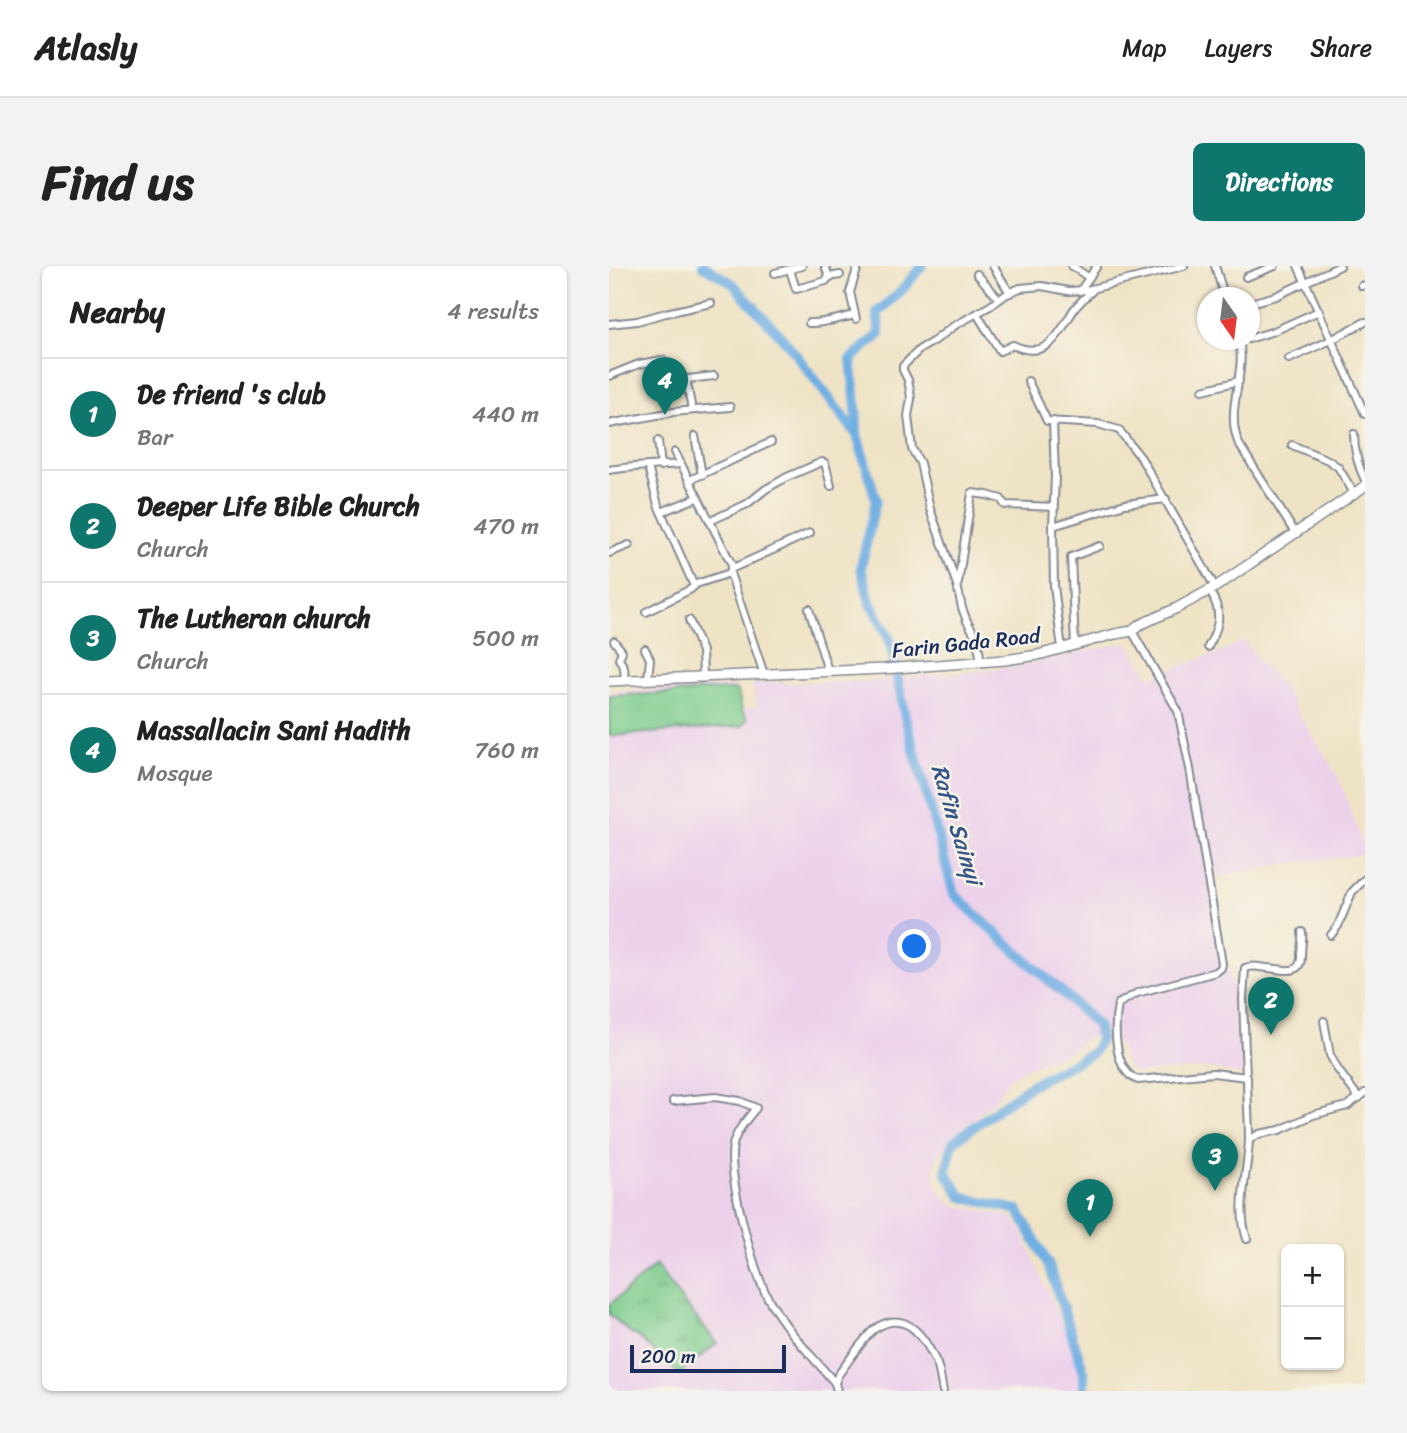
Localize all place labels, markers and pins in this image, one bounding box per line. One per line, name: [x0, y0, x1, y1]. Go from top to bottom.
pin: 4: [642, 357, 688, 415]
pin: 2: [1248, 977, 1294, 1035]
pin: 3: [1192, 1133, 1238, 1191]
pin: 1: [1067, 1179, 1113, 1237]

